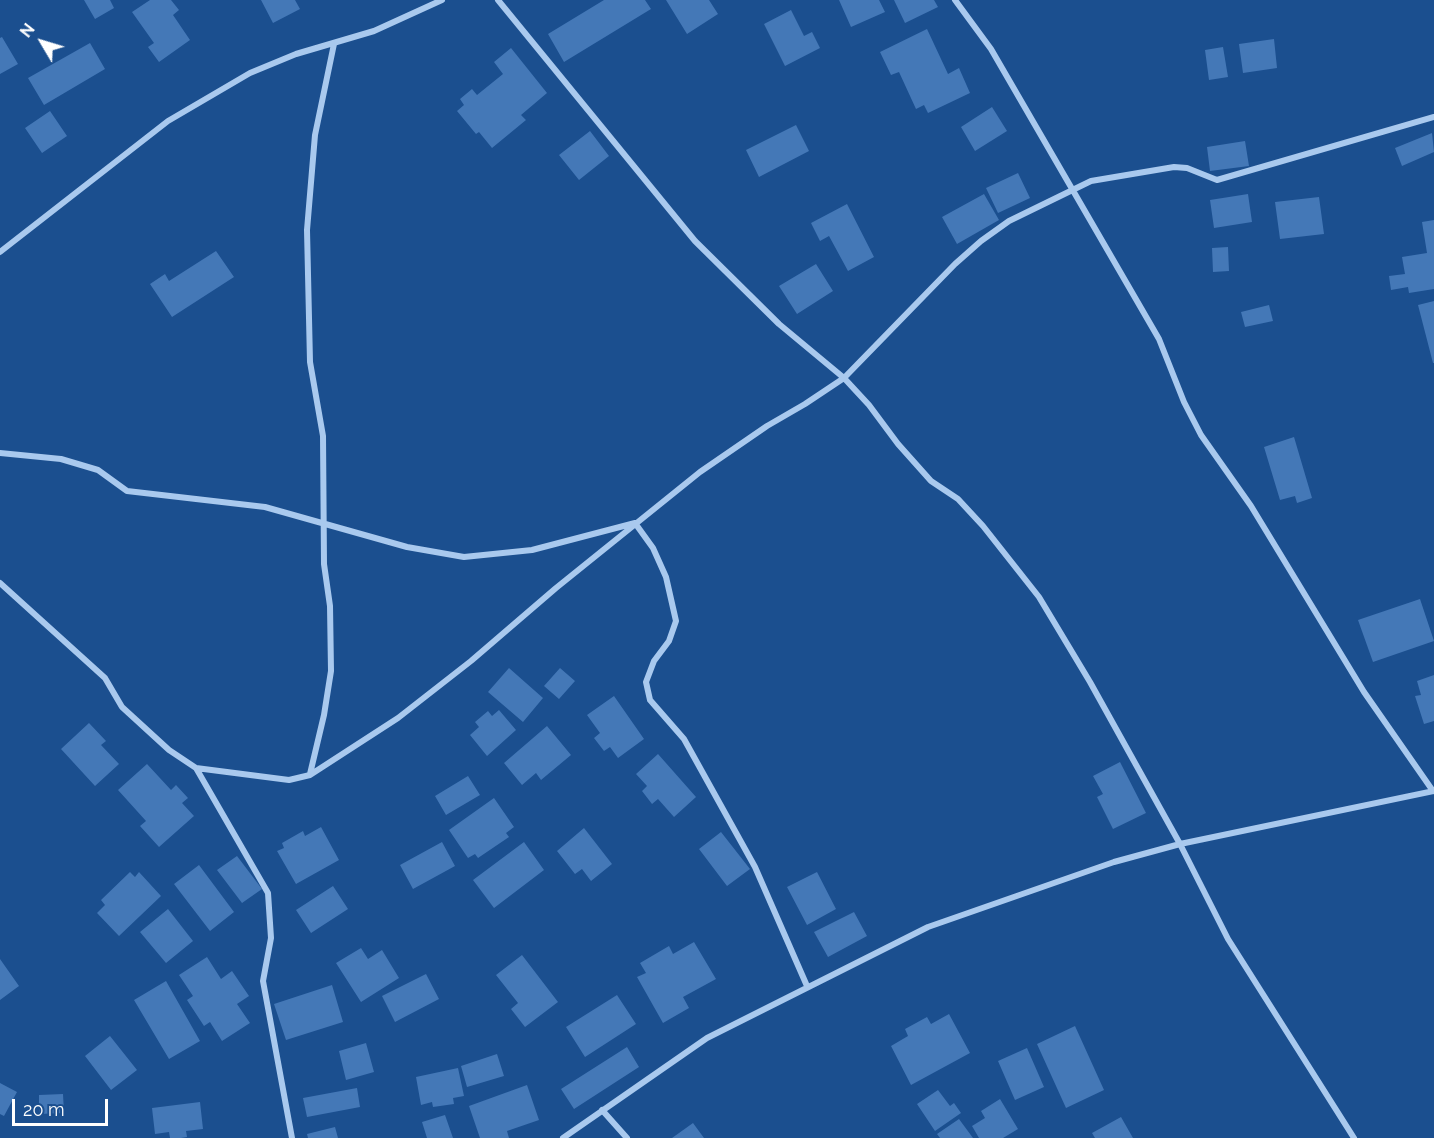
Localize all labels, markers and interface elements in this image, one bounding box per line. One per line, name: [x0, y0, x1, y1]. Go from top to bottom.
north arrow: [12, 12, 72, 72]
text: N: [16, 20, 39, 41]
scale bar: [15, 1087, 111, 1125]
text: 20 m: [23, 1099, 65, 1120]

